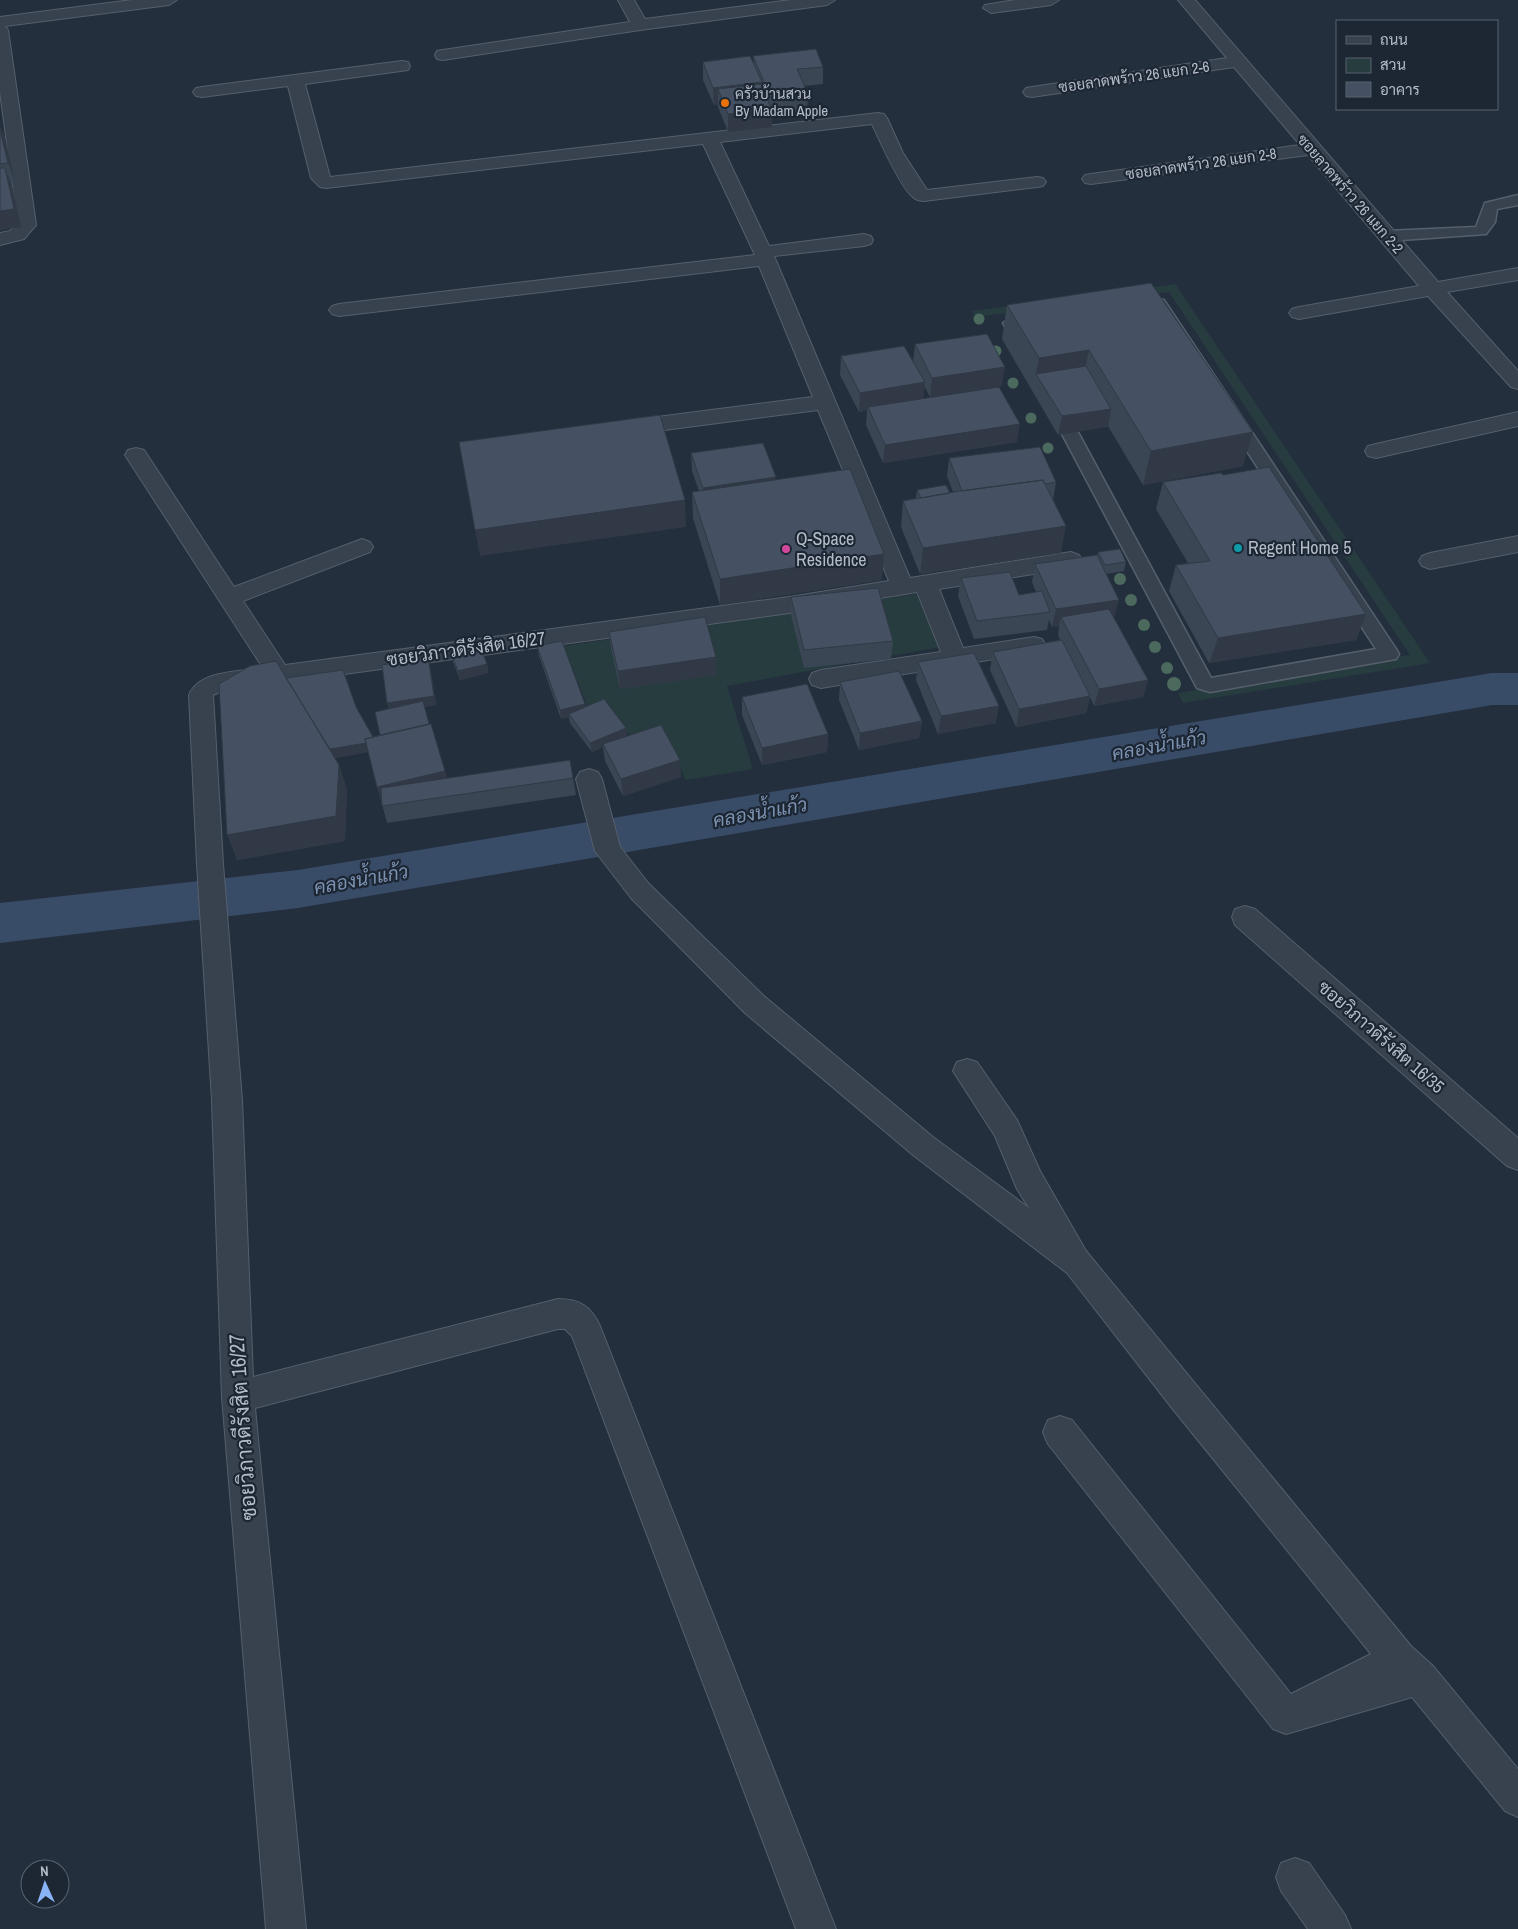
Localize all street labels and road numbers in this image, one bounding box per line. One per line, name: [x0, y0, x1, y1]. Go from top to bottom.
street label: ซอยลาดพร้าว 26 แยก 2-6: [1057, 56, 1211, 97]
street label: ซอยลาดพร้าว 26 แยก 2-2: [1293, 129, 1408, 258]
street label: ซอยลาดพร้าว 26 แยก 2-8: [1124, 143, 1278, 184]
street label: ซอยวิภาวดีรังสิต 16/27: [385, 625, 547, 672]
street label: ซอยวิภาวดีรังสิต 16/35: [1313, 975, 1450, 1099]
street label: ซอยวิภาวดีรังสิต 16/27: [222, 1333, 263, 1521]

